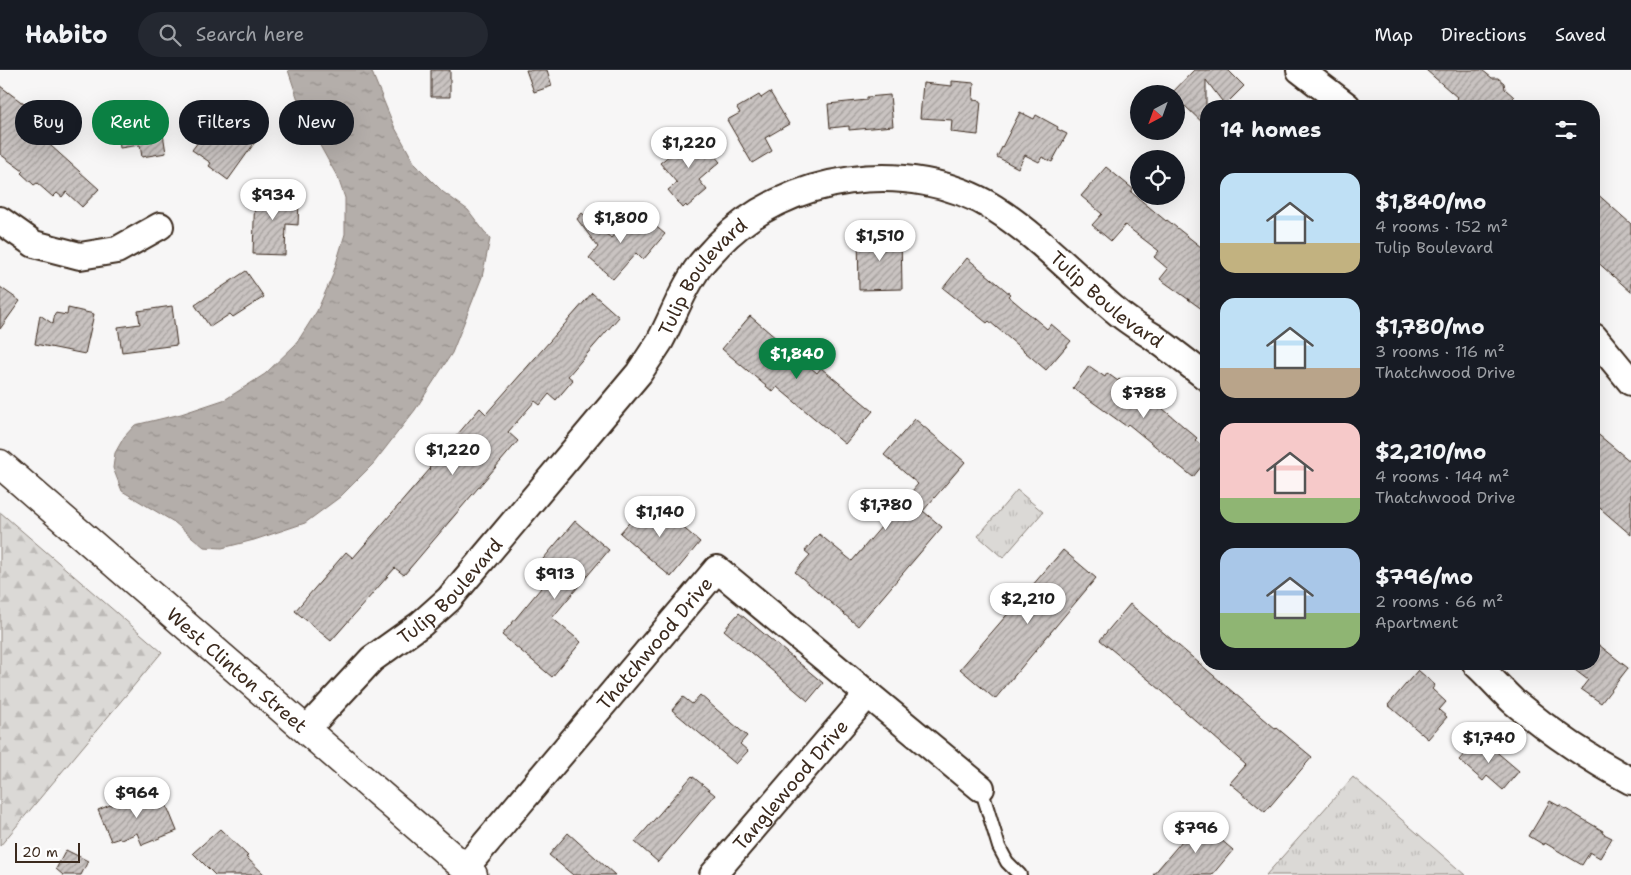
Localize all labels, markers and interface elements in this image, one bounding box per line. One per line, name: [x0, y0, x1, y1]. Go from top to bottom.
search box: [138, 12, 488, 57]
text: Habito: [25, 19, 108, 51]
icon: search: [156, 21, 184, 49]
text: Search here: [196, 22, 304, 47]
text: Map: [1375, 23, 1413, 47]
text: Directions: [1441, 23, 1527, 47]
text: Saved: [1555, 23, 1606, 47]
north arrow: [1130, 85, 1185, 140]
map controls: [1130, 85, 1185, 205]
chip: Buy: [15, 100, 82, 145]
chip: Rent: [92, 100, 169, 145]
chip: Filters: [179, 100, 269, 145]
chip: New: [279, 100, 354, 145]
text: 14 homes: [1220, 116, 1321, 144]
icon: filters: [1552, 116, 1580, 144]
pin: $1,220: [648, 126, 730, 169]
text: $1,220: [662, 132, 716, 153]
button: locate: [1130, 150, 1185, 205]
pin: $934: [243, 178, 303, 221]
text: $934: [251, 184, 295, 205]
text: $1,840/mo: [1375, 188, 1486, 216]
icon: home: [1260, 193, 1320, 253]
pin: $1,800: [580, 202, 662, 244]
text: $1,800: [594, 207, 648, 228]
street label: Tulip Boulevard: [653, 212, 752, 340]
text: 4 rooms · 152 m²: [1375, 216, 1508, 237]
pin: $1,510: [839, 220, 921, 262]
text: $1,510: [856, 225, 904, 246]
text: Tulip Boulevard: [1375, 237, 1493, 258]
street label: Tulip Boulevard: [1045, 246, 1169, 354]
text: $1,780/mo: [1375, 313, 1485, 341]
icon: home: [1260, 318, 1320, 378]
pin: $1,840: [756, 338, 838, 380]
text: 3 rooms · 116 m²: [1375, 341, 1505, 362]
text: $1,840: [770, 343, 824, 364]
text: Thatchwood Drive: [1375, 362, 1516, 383]
pin: $788: [1114, 376, 1174, 419]
text: $788: [1122, 382, 1166, 403]
pin: $1,220: [412, 434, 494, 476]
text: $2,210/mo: [1375, 438, 1486, 466]
text: $1,220: [426, 439, 480, 460]
icon: home: [1260, 443, 1320, 503]
text: 4 rooms · 144 m²: [1375, 466, 1509, 487]
text: Thatchwood Drive: [1375, 487, 1516, 508]
pin: $1,780: [845, 488, 927, 531]
text: $1,780: [859, 494, 913, 515]
pin: $1,140: [619, 496, 701, 538]
text: $1,140: [635, 501, 685, 522]
street label: Tulip Boulevard: [393, 533, 508, 650]
pin: $913: [525, 558, 585, 600]
text: $913: [535, 563, 575, 584]
text: $796/mo: [1375, 563, 1473, 591]
icon: home: [1260, 568, 1320, 628]
street label: Thatchwood Drive: [591, 572, 718, 715]
pin: $2,210: [987, 582, 1069, 625]
text: $2,210: [1001, 588, 1055, 609]
text: 2 rooms · 66 m²: [1375, 591, 1503, 612]
street label: West Clinton Street: [161, 602, 312, 738]
text: Apartment: [1375, 612, 1458, 633]
street label: Tanglewood Drive: [728, 714, 854, 856]
pin: $1,740: [1448, 722, 1530, 764]
text: $1,740: [1462, 727, 1516, 748]
pin: $964: [107, 776, 167, 819]
text: $964: [115, 782, 159, 803]
pin: $796: [1166, 812, 1226, 854]
text: $796: [1174, 817, 1218, 838]
scale bar: [15, 840, 80, 863]
text: 20 m: [22, 843, 58, 861]

